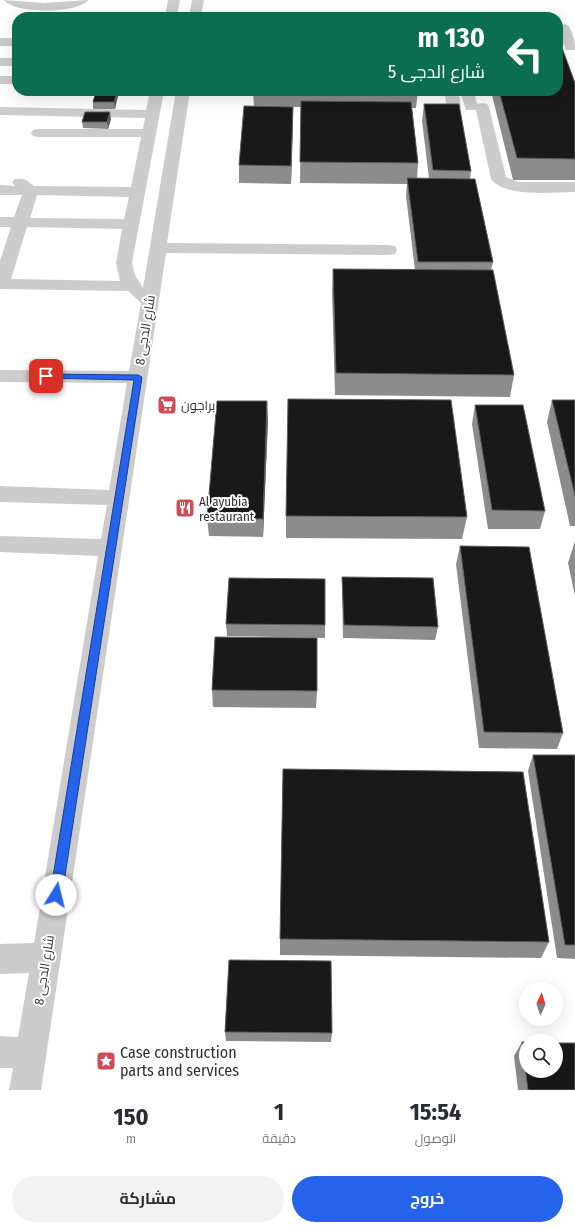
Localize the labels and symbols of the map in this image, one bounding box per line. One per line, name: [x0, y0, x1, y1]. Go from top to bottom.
street label: شارع الدجى 8: [132, 294, 159, 366]
pin: [29, 359, 63, 393]
supermarket icon: براجون: [156, 394, 178, 416]
place label: براجون: [181, 398, 215, 413]
place label: Al ayubia restaurant: [199, 494, 255, 524]
restaurant icon: Al ayubia restaurant: [174, 497, 196, 519]
position arrow: [35, 874, 77, 916]
street label: شارع الدجى 8: [31, 934, 58, 1006]
north arrow: [519, 982, 563, 1026]
place label: Case construction parts and services: [120, 1043, 239, 1080]
place icon: Case construction parts and services: [95, 1050, 117, 1072]

